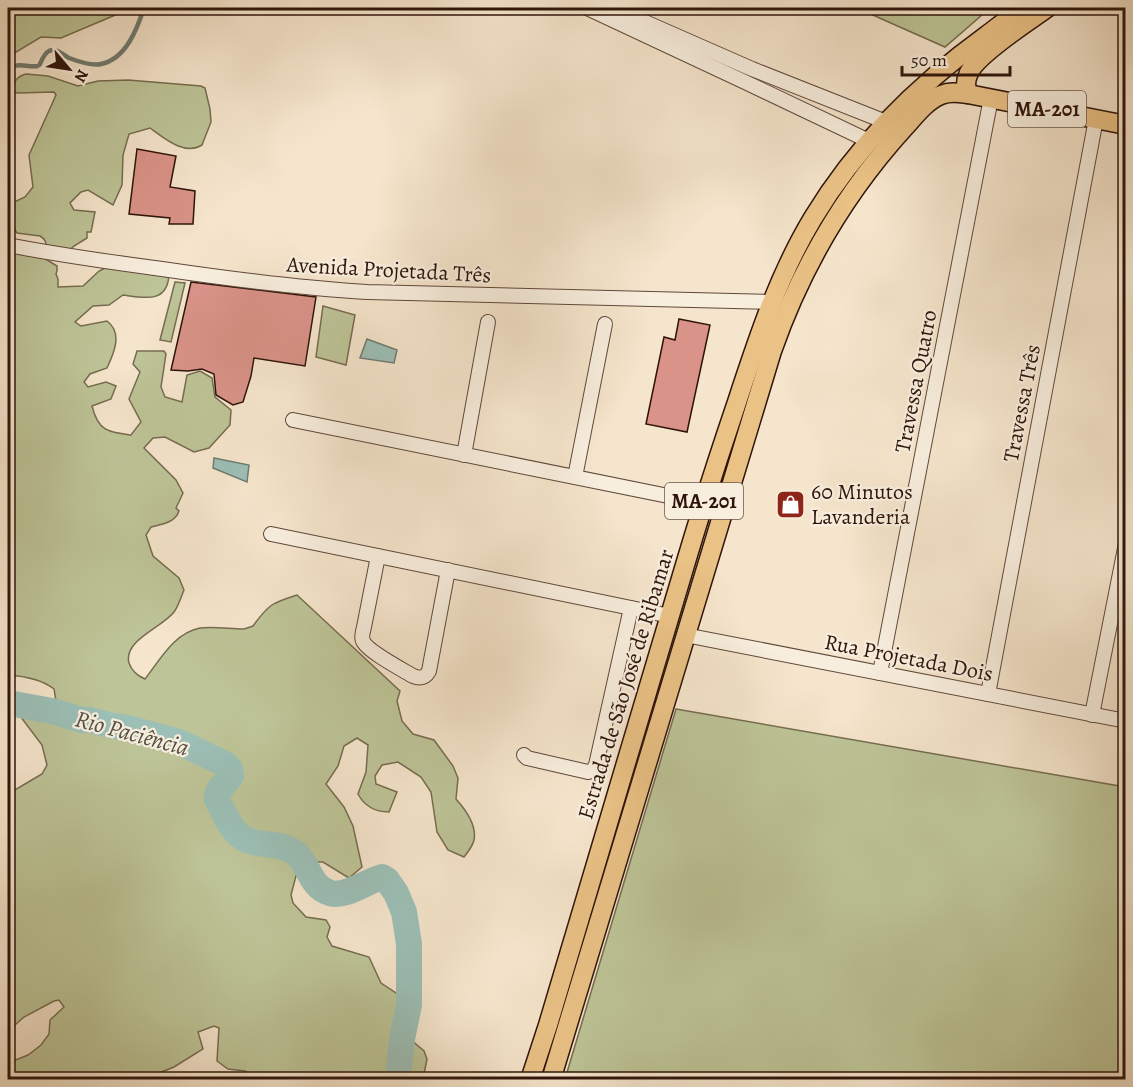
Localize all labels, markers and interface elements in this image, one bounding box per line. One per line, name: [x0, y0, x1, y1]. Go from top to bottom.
north arrow: [39, 39, 99, 99]
scale bar: [902, 39, 1010, 77]
text: 50 m: [911, 48, 947, 72]
text: N: [69, 65, 94, 87]
road number: MA-201: [1008, 91, 1086, 127]
street label: Avenida Projetada Três: [285, 250, 492, 290]
street label: Travessa Quatro: [887, 307, 945, 455]
street label: Travessa Três: [996, 342, 1048, 465]
place label: 60 Minutos Lavanderia: [811, 477, 913, 532]
road number: MA-201: [665, 483, 743, 519]
shop icon: 60 Minutos Lavanderia: [774, 488, 806, 520]
street label: Estrada de São José de Ribamar: [571, 546, 681, 823]
street label: Rua Projetada Dois: [822, 627, 996, 689]
water label: Rio Paciência: [72, 702, 192, 764]

